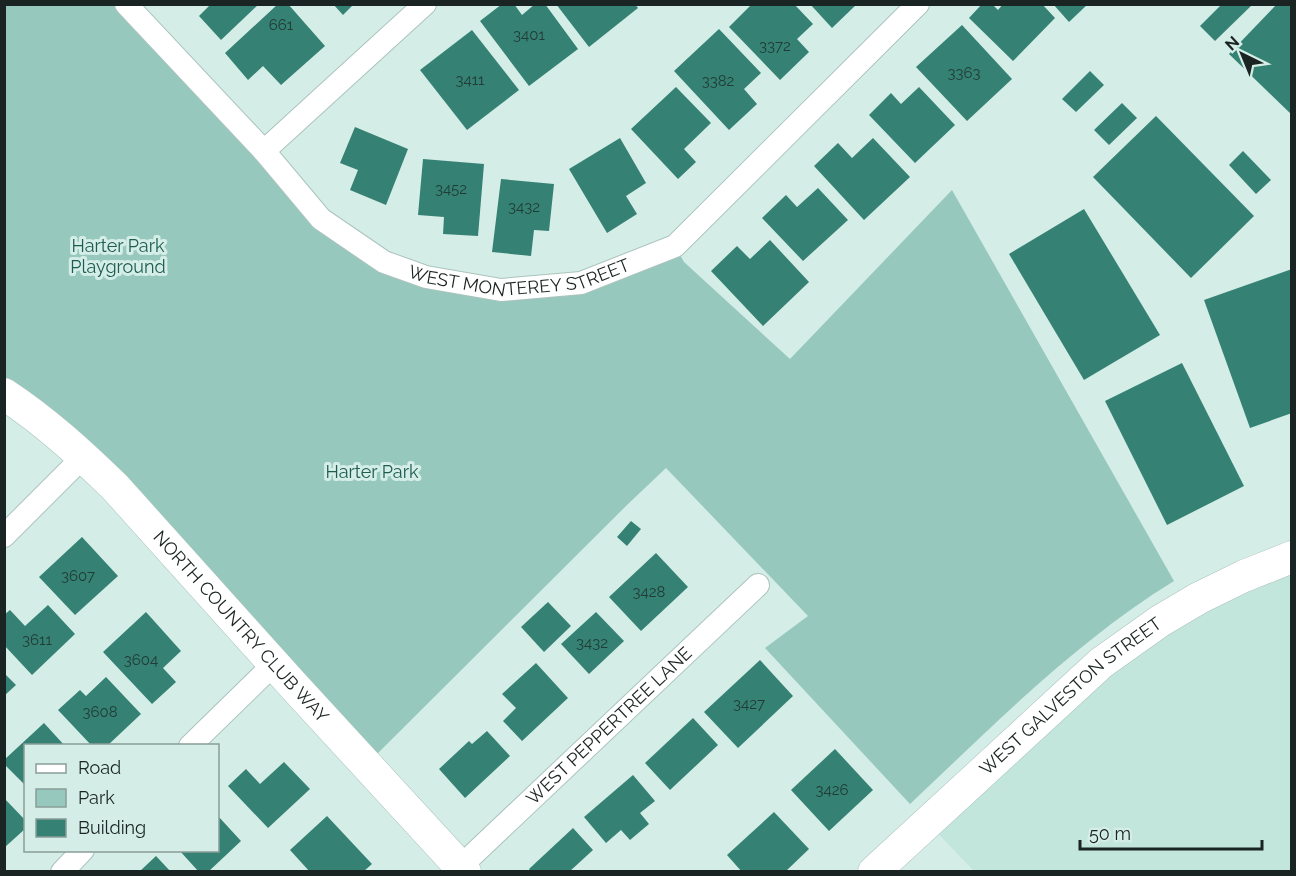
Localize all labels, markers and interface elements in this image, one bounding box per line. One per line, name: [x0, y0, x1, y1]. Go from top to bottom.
house number: 661: [269, 16, 294, 34]
north arrow: [1212, 24, 1272, 84]
house number: 3401: [513, 26, 545, 44]
text: N: [1221, 32, 1243, 55]
house number: 3372: [759, 37, 791, 55]
house number: 3363: [947, 64, 981, 82]
house number: 3411: [455, 71, 485, 89]
house number: 3382: [702, 72, 735, 90]
house number: 3452: [435, 180, 467, 198]
house number: 3432: [508, 198, 540, 216]
park label: Harter Park Playground: [70, 235, 166, 277]
street label: WEST MONTEREY STREET: [406, 254, 632, 301]
park label: Harter Park: [325, 461, 419, 482]
street label: NORTH COUNTRY CLUB WAY: [149, 526, 333, 727]
house number: 3607: [61, 567, 95, 585]
house number: 3428: [633, 583, 666, 601]
street label: WEST GALVESTON STREET: [975, 612, 1165, 779]
house number: 3611: [22, 631, 53, 649]
house number: 3432: [576, 634, 608, 652]
street label: WEST PEPPERTREE LANE: [522, 642, 696, 809]
house number: 3604: [124, 651, 158, 669]
house number: 3427: [733, 695, 765, 713]
house number: 3608: [82, 703, 118, 721]
legend: [24, 744, 219, 852]
text: Road: [78, 757, 121, 778]
house number: 3426: [815, 781, 849, 799]
text: Park: [78, 787, 115, 808]
scale bar: [1080, 813, 1262, 851]
text: Building: [78, 817, 146, 838]
text: 50 m: [1089, 823, 1131, 844]

